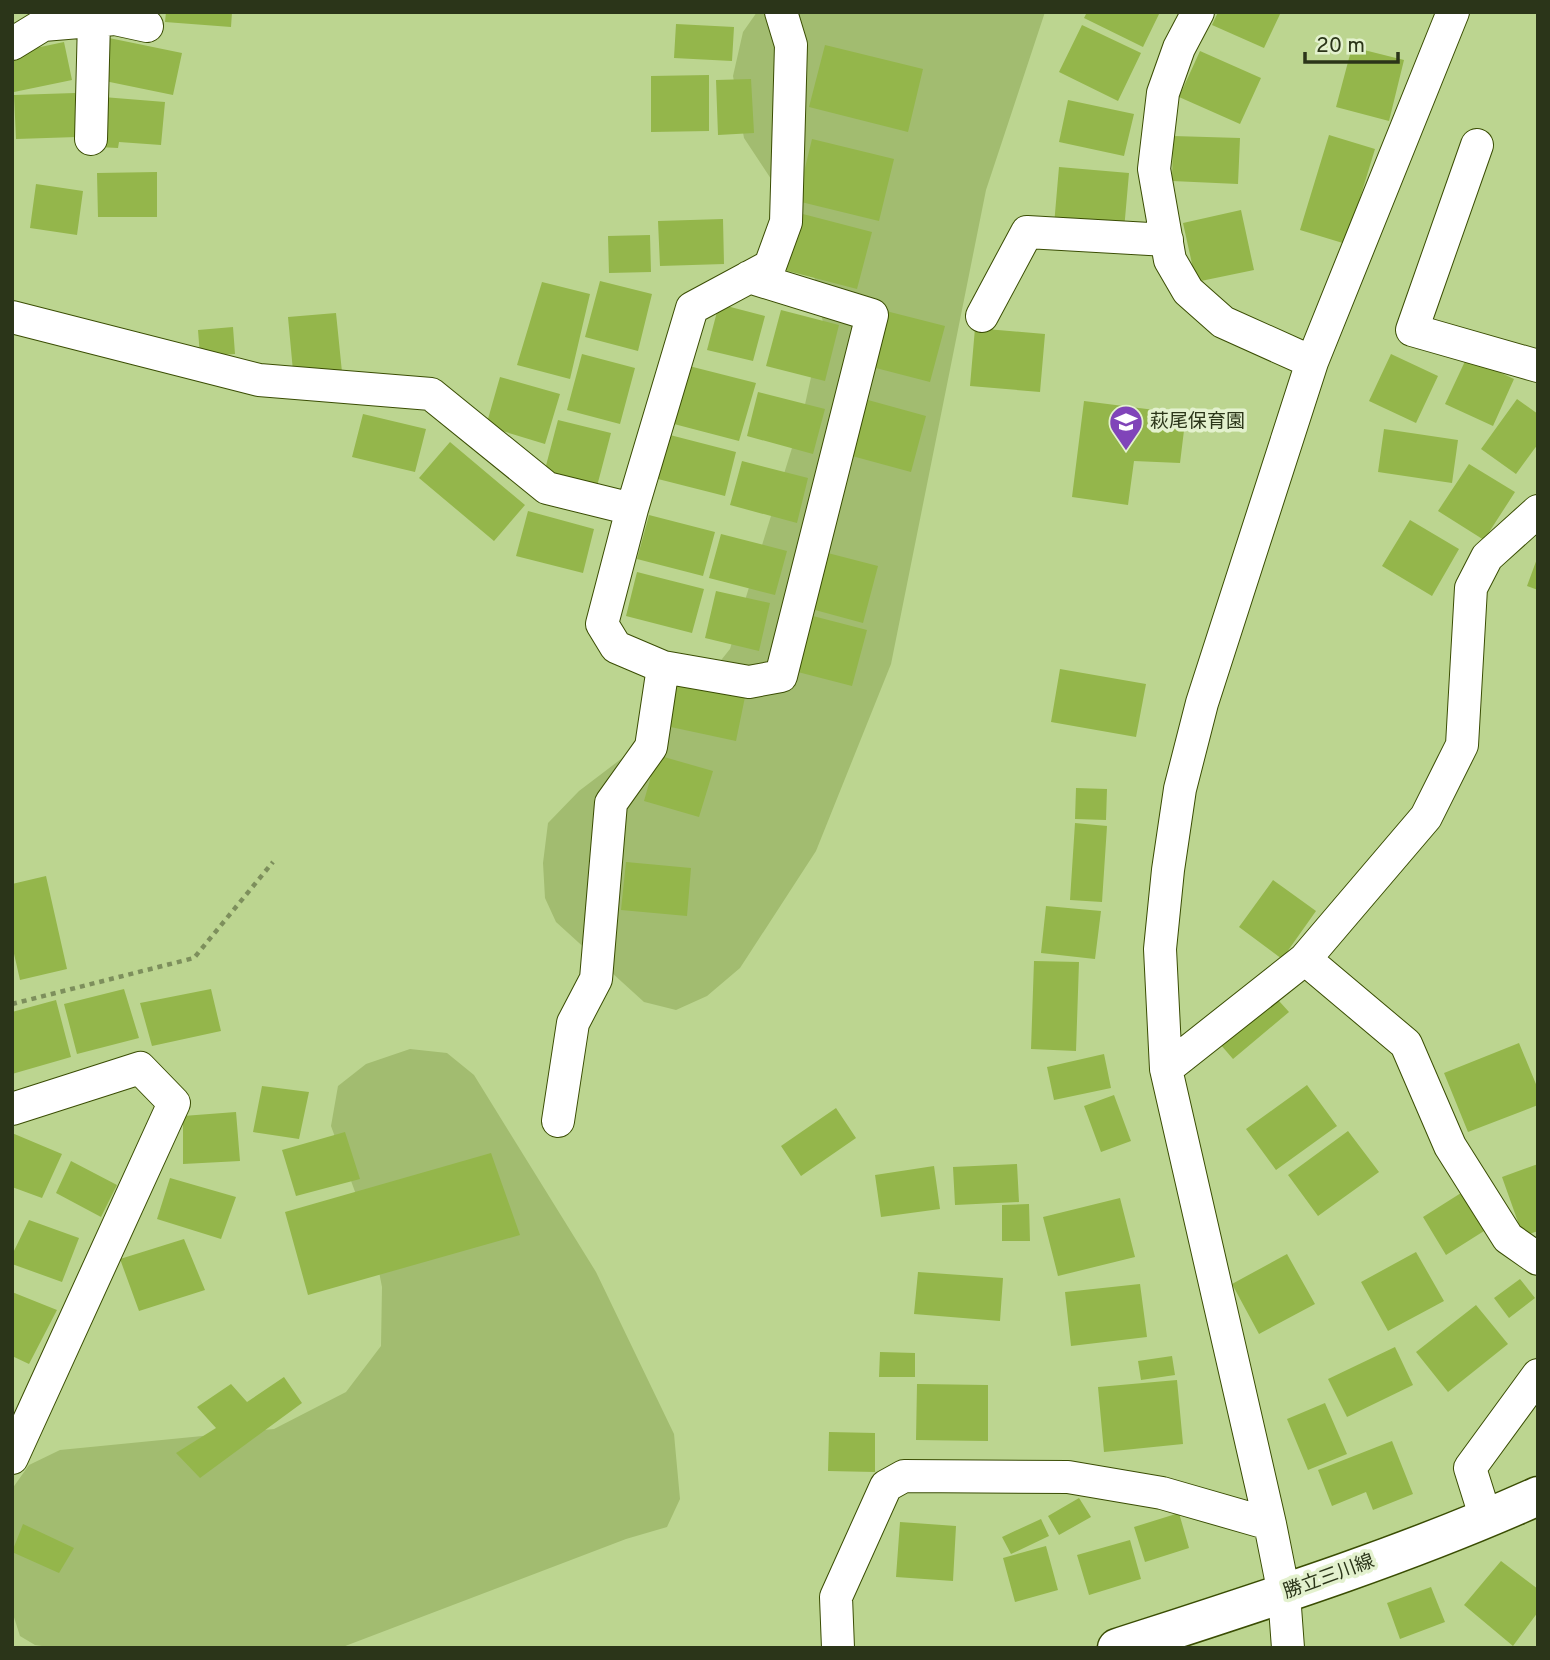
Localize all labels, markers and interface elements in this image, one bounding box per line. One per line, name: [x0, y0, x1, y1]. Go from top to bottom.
scale bar: [1305, 21, 1398, 65]
text: 20 m: [1316, 33, 1365, 60]
school or university icon: 萩尾保育園: [1107, 403, 1145, 452]
place label: 萩尾保育園: [1150, 410, 1245, 434]
street label: 勝立三川線: [1280, 1549, 1378, 1605]

